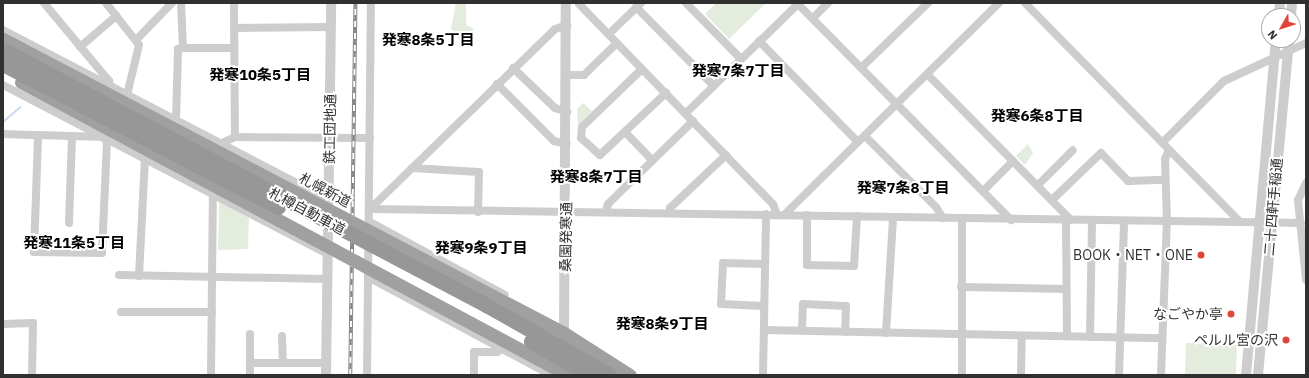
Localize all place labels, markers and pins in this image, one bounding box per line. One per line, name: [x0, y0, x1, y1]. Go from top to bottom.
place label: BOOK・NET・ONE: [1073, 247, 1193, 263]
marker: BOOK・NET・ONE: [1196, 250, 1206, 260]
place label: なごやか亭: [1153, 306, 1223, 322]
marker: なごやか亭: [1226, 309, 1236, 319]
place label: ペルル宮の沢: [1194, 332, 1278, 348]
marker: ペルル宮の沢: [1281, 335, 1291, 345]

